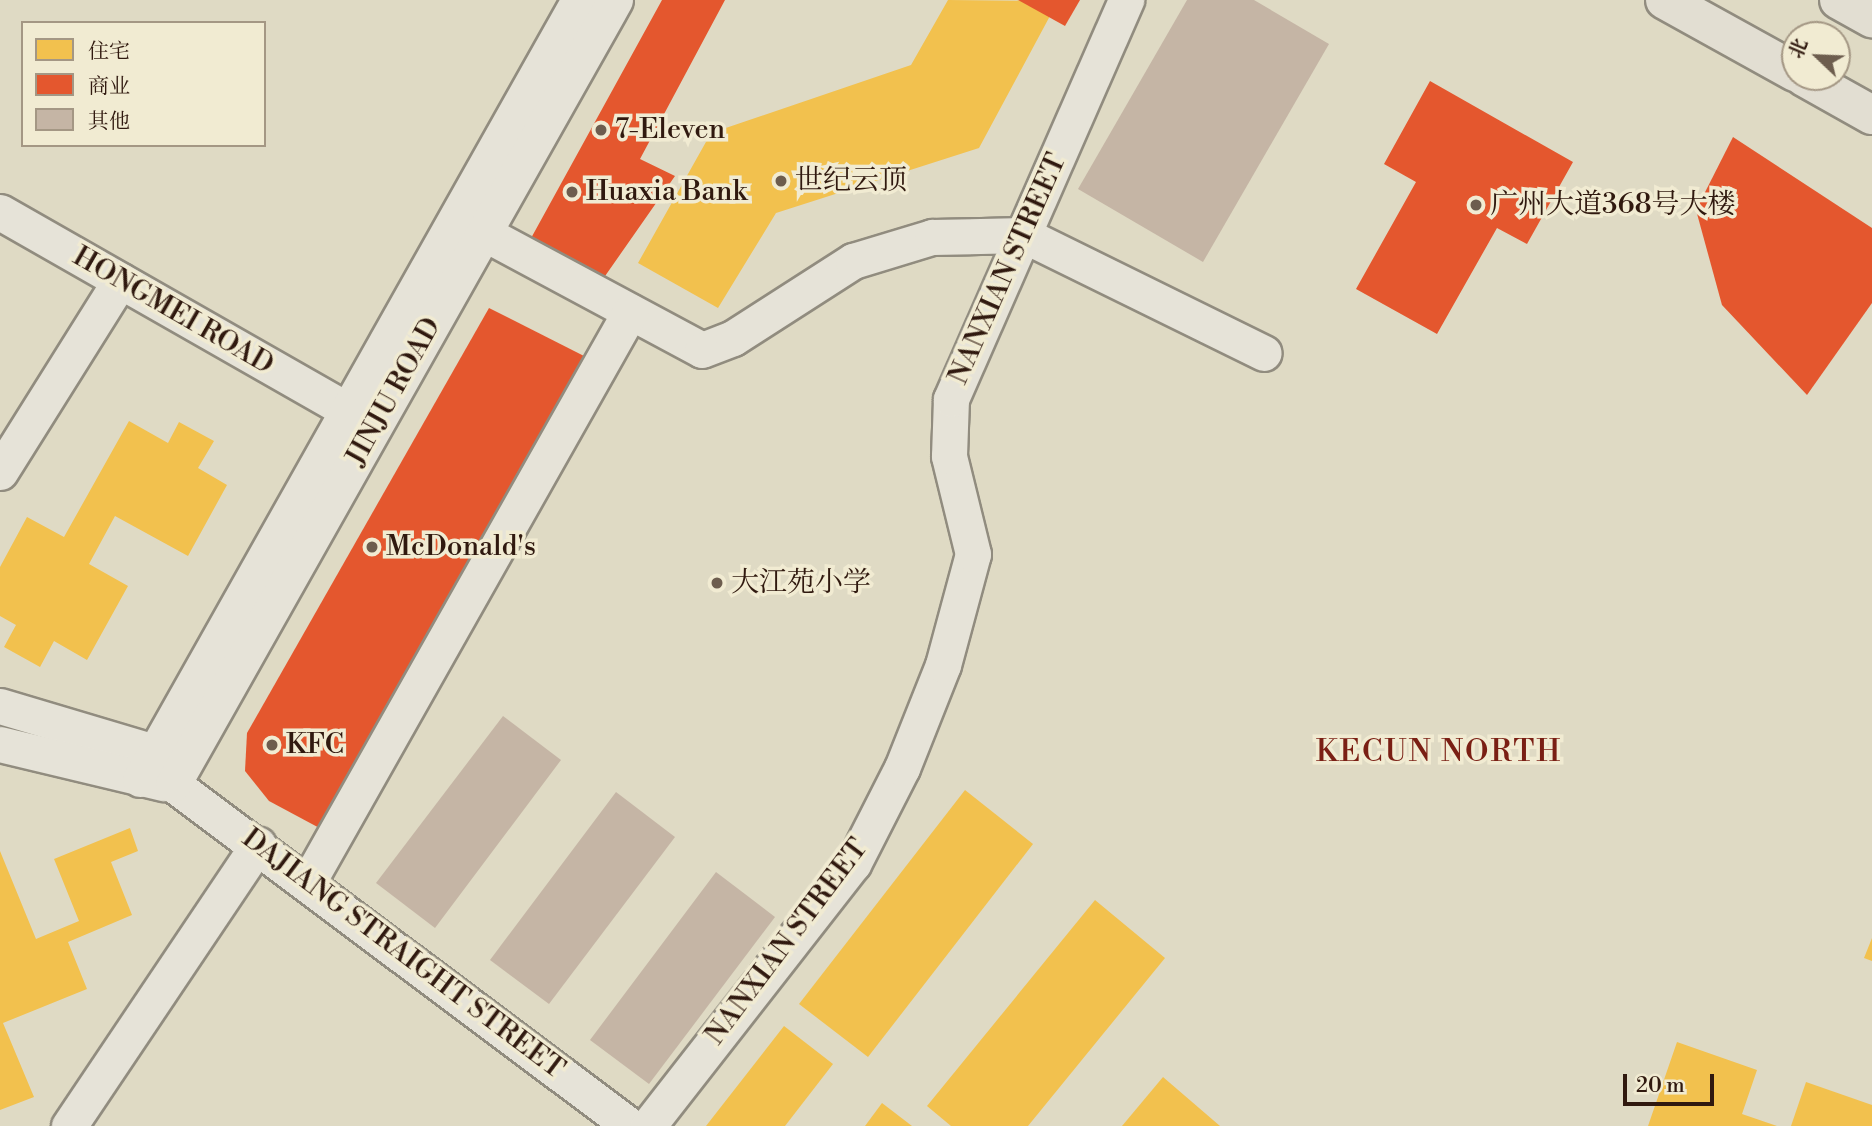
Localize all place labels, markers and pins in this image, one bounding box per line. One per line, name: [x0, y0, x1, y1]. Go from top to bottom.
place label: 7-Eleven: [615, 113, 725, 147]
marker: 7-Eleven: [593, 122, 609, 138]
place label: 世纪云顶: [795, 164, 907, 198]
marker: 世纪云顶: [773, 173, 789, 189]
place label: Huaxia Bank: [586, 175, 747, 209]
marker: Huaxia Bank: [564, 184, 580, 200]
place label: 广州大道368号大楼: [1490, 188, 1736, 222]
marker: 广州大道368号大楼: [1468, 197, 1484, 213]
place label: McDonald's: [386, 530, 536, 564]
marker: McDonald's: [364, 539, 380, 555]
place label: 大江苑小学: [731, 566, 871, 600]
marker: 大江苑小学: [709, 575, 725, 591]
place label: KFC: [286, 728, 344, 762]
marker: KFC: [264, 737, 280, 753]

